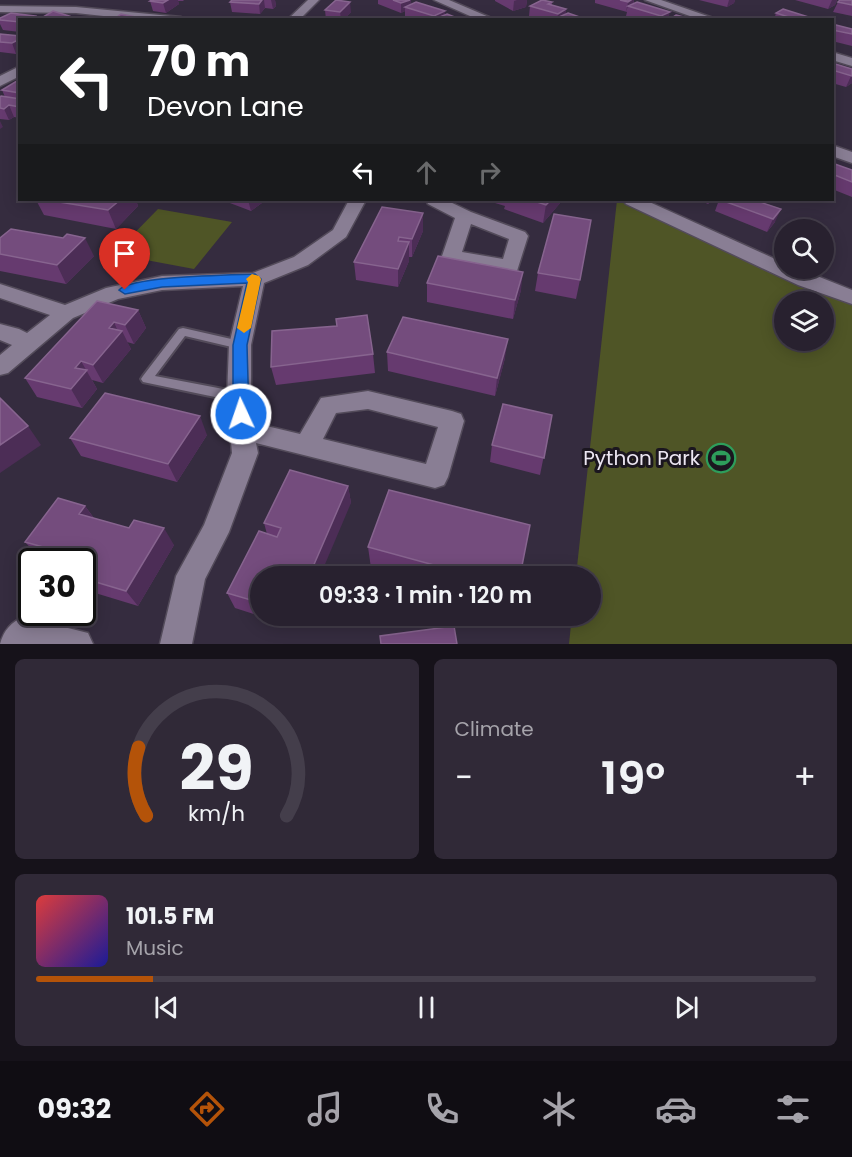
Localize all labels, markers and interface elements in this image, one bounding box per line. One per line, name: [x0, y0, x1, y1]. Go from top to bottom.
text: 70 m: [147, 32, 250, 91]
icon: left: [48, 42, 126, 120]
text: Devon Lane: [147, 88, 304, 125]
icon: left: [347, 156, 380, 189]
icon: ahead: [410, 156, 443, 189]
icon: right: [473, 156, 506, 189]
map controls: [774, 219, 834, 351]
button: search: [774, 219, 834, 279]
pin: [99, 228, 150, 290]
icon: arrive: [108, 237, 141, 270]
button: layers: [774, 291, 834, 351]
position arrow: [209, 382, 273, 446]
sports icon: Python Park: [705, 442, 737, 474]
place label: Python Park: [583, 444, 701, 472]
speed limit sign: 30: [18, 548, 96, 626]
text: 09:33 · 1 min · 120 m: [319, 580, 532, 611]
text: Climate: [455, 715, 534, 743]
text: 29: [180, 724, 254, 812]
text: 19°: [601, 747, 665, 810]
text: −: [455, 754, 473, 801]
text: +: [793, 754, 816, 801]
text: km/h: [188, 798, 245, 829]
text: 101.5 FM: [126, 901, 214, 932]
text: Music: [126, 934, 184, 962]
icon: previous: [150, 991, 183, 1024]
icon: pause: [410, 991, 443, 1024]
icon: next: [670, 991, 703, 1024]
icon: directions: [186, 1088, 228, 1130]
icon: music: [304, 1088, 346, 1130]
icon: phone: [421, 1088, 463, 1130]
icon: climate: [538, 1088, 580, 1130]
icon: car: [655, 1088, 697, 1130]
icon: filters: [772, 1088, 814, 1130]
text: 09:32: [38, 1090, 111, 1127]

